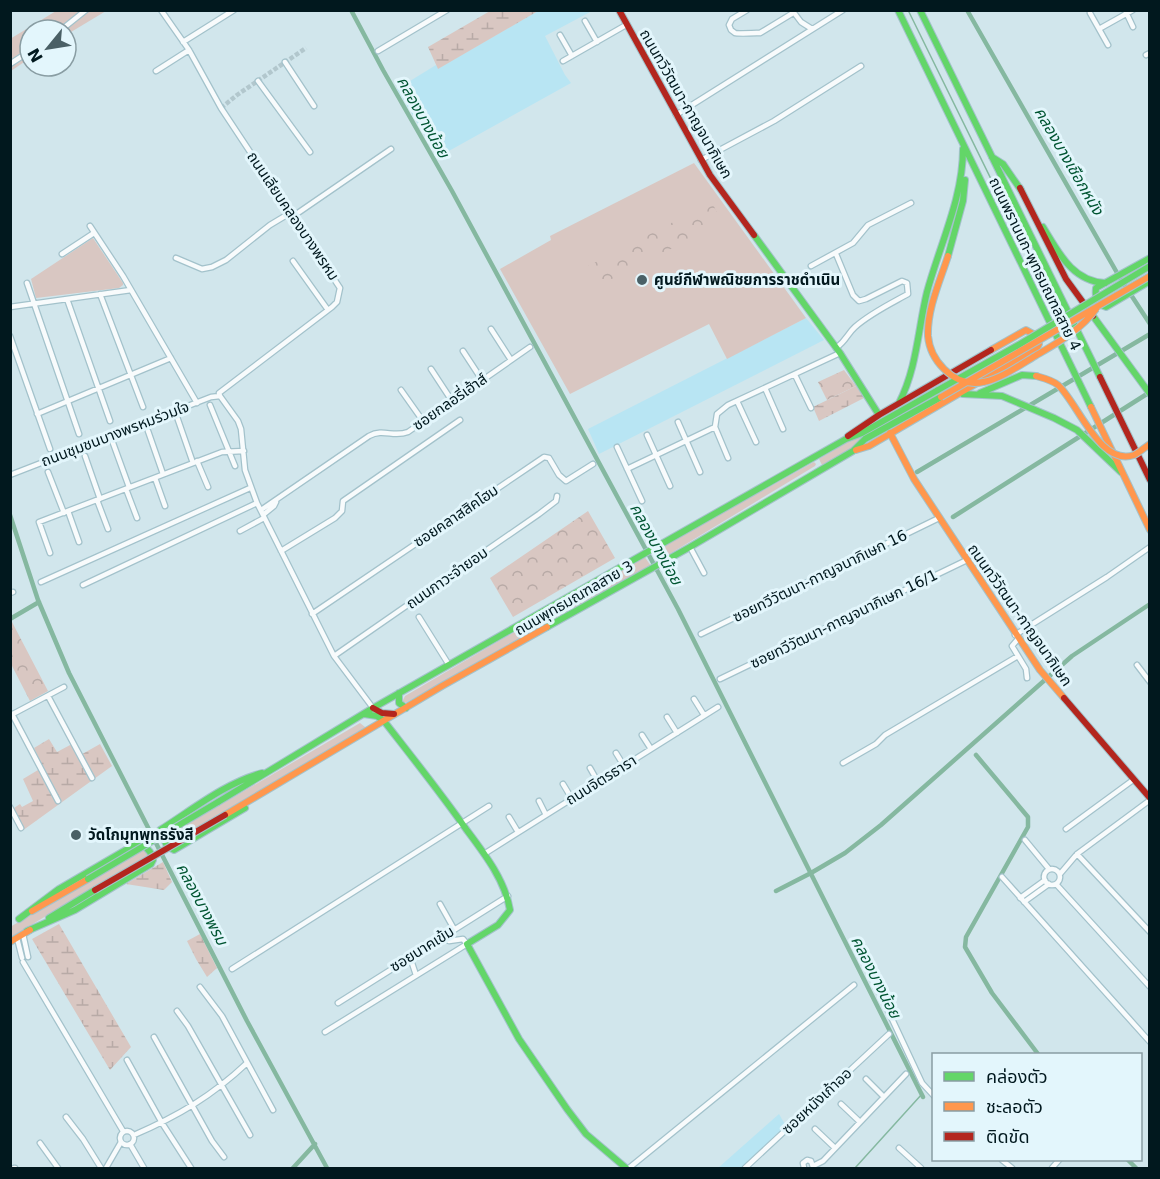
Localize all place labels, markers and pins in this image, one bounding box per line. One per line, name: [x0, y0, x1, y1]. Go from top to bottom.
place label: ศูนย์กีฬาพณิชยการราชดำเนิน: [654, 271, 840, 290]
marker: ศูนย์กีฬาพณิชยการราชดำเนิน: [635, 273, 649, 287]
place label: วัดโกมุทพุทธรังสี: [88, 826, 193, 844]
marker: วัดโกมุทพุทธรังสี: [69, 828, 83, 842]

